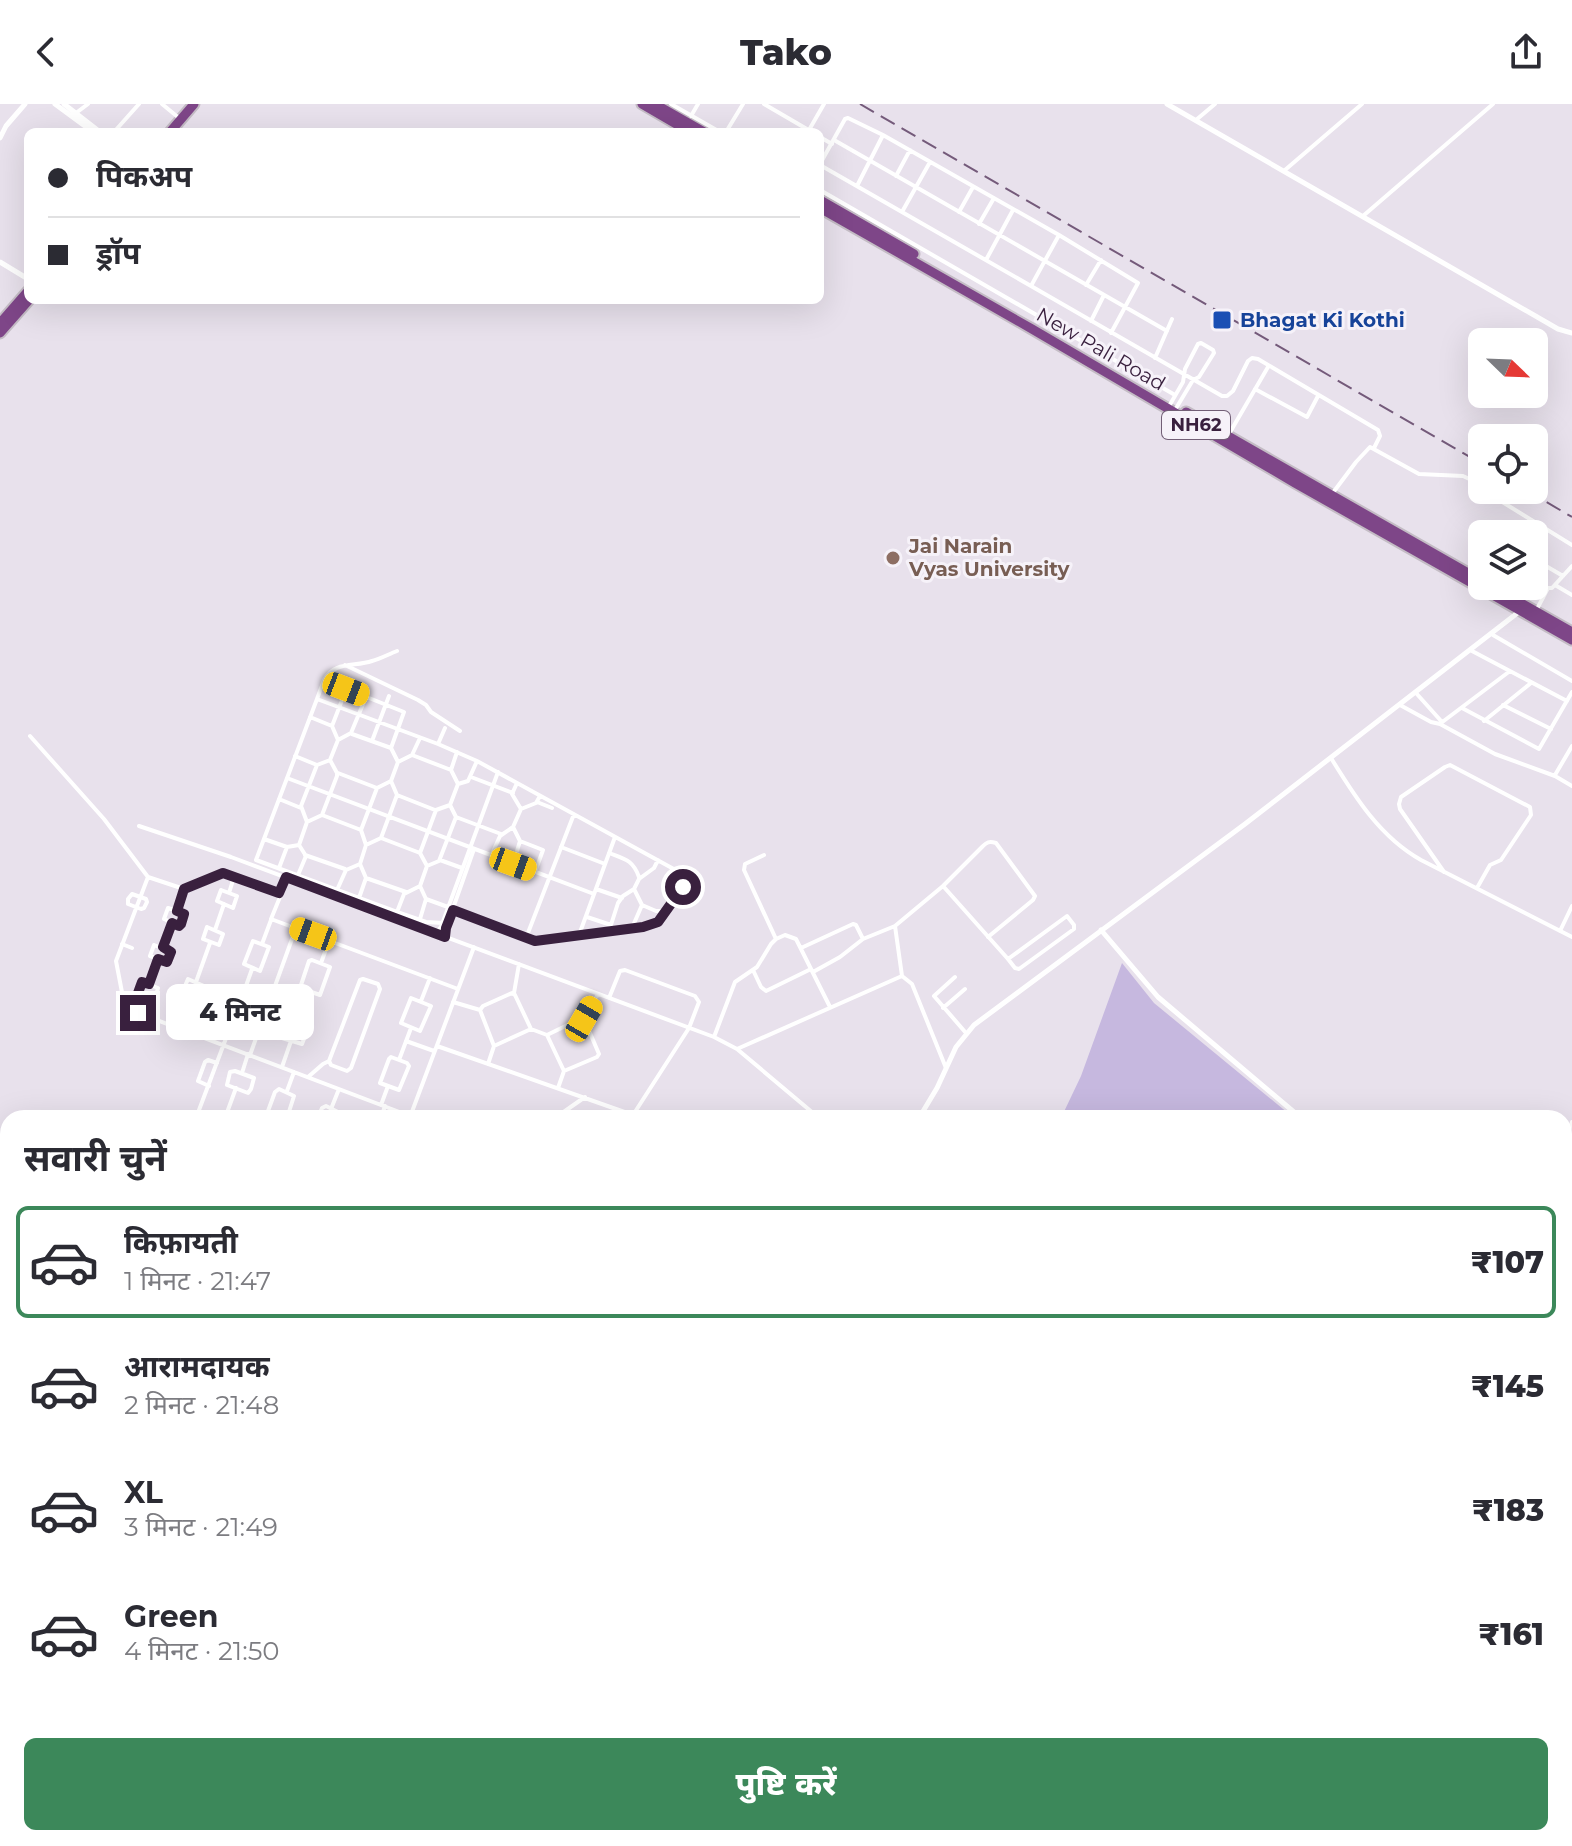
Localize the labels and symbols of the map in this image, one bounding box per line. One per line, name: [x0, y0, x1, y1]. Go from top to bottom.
street label: New Pali Road: [1032, 302, 1170, 396]
place label: Bhagat Ki Kothi: [1240, 308, 1405, 332]
marker: Bhagat Ki Kothi: [1211, 309, 1233, 331]
north arrow: [1468, 328, 1548, 408]
road number: NH62: [1162, 411, 1230, 439]
place label: Jai Narain Vyas University: [908, 534, 1070, 581]
marker: Jai Narain Vyas University: [884, 549, 902, 567]
car: [319, 669, 373, 709]
car: [486, 845, 540, 883]
route start: [665, 869, 701, 905]
car: [286, 915, 340, 953]
callout: 4 मिनट: [166, 985, 314, 1041]
car: [562, 992, 606, 1046]
route end: [120, 995, 156, 1031]

